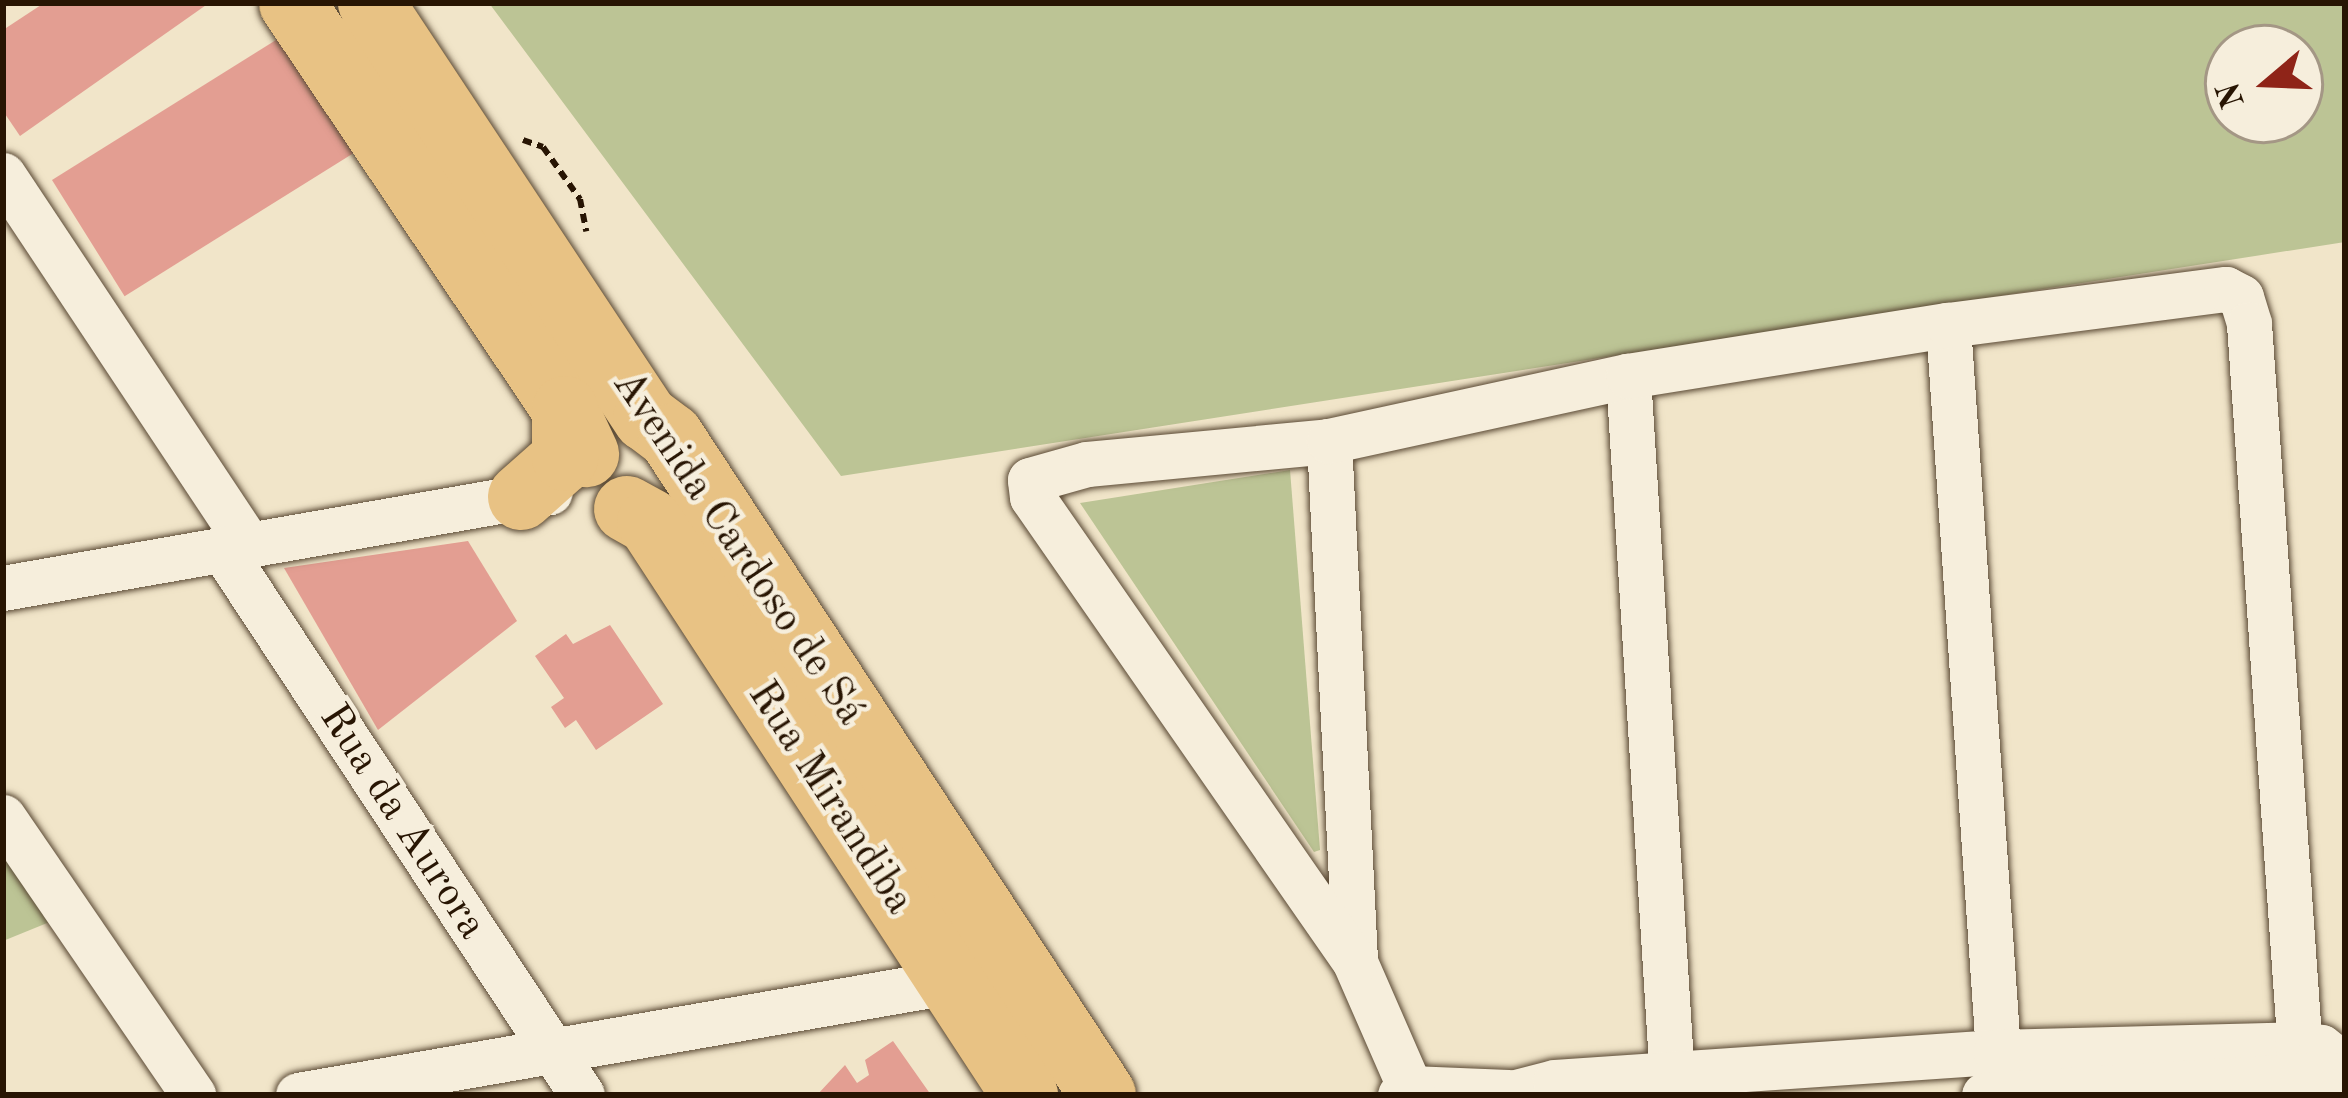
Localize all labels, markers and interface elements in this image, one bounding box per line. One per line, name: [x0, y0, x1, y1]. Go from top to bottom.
north arrow: [2204, 24, 2324, 144]
text: N: [2213, 78, 2252, 112]
street label: Avenida Cardoso de Sá: [601, 361, 875, 735]
street label: Rua Mirandiba: [736, 672, 924, 924]
street label: Rua da Aurora: [307, 695, 497, 949]

